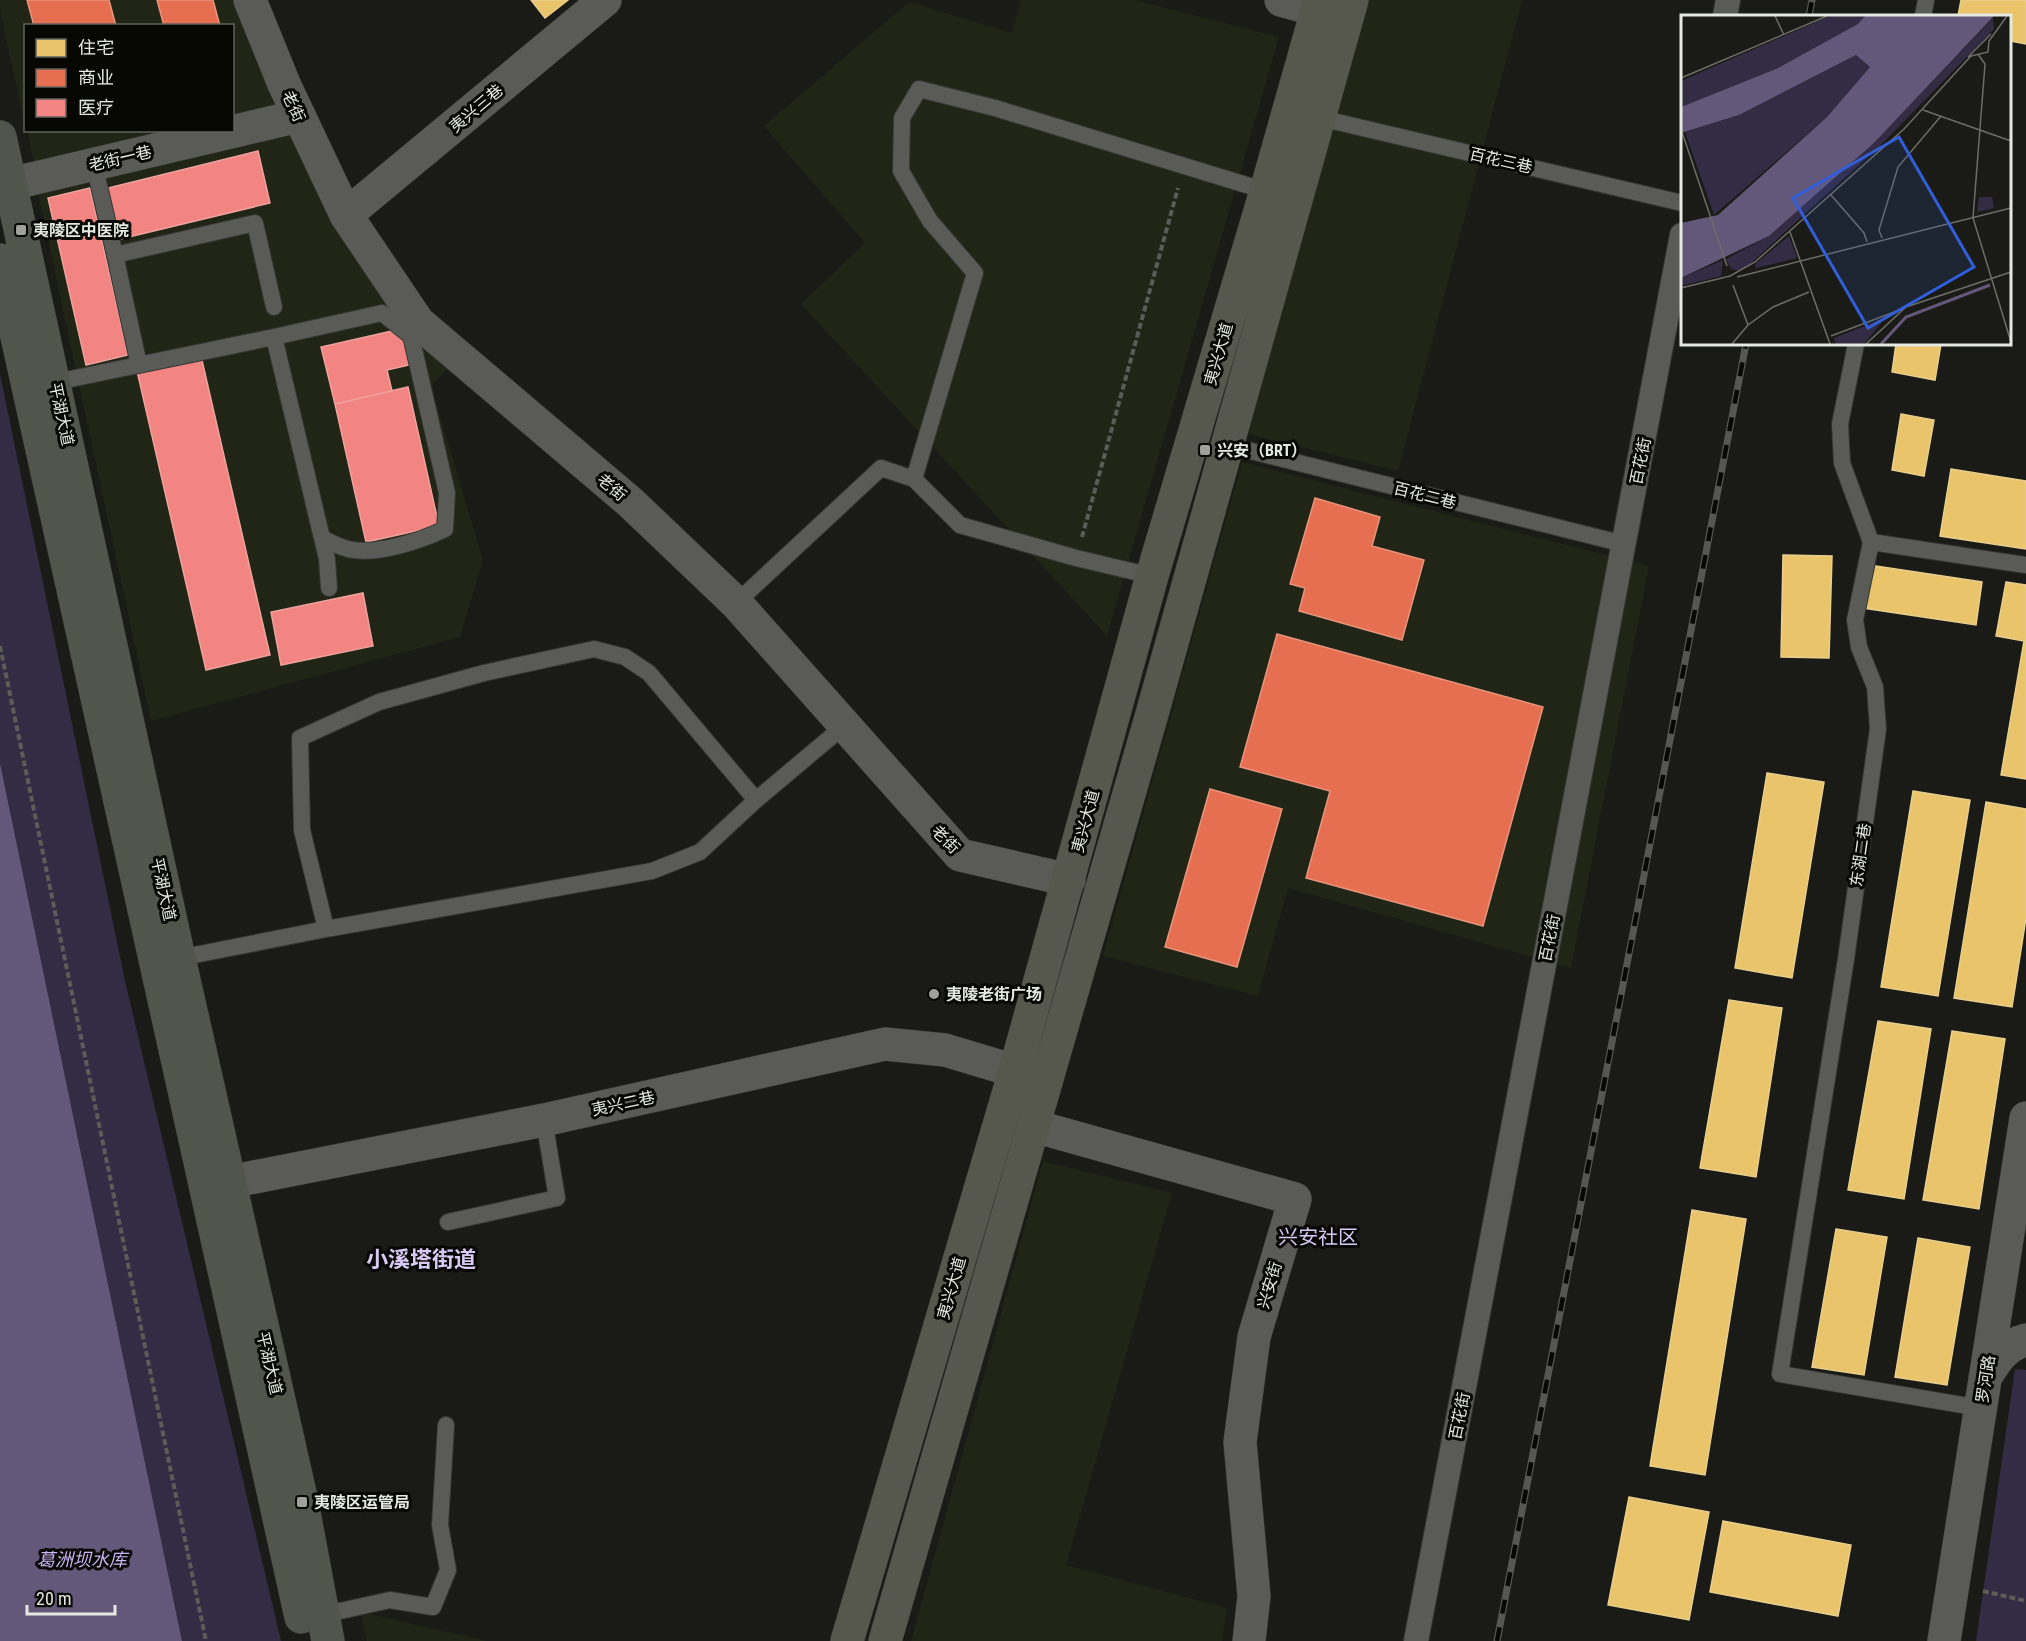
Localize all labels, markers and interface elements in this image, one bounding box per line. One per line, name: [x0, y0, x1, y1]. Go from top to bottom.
inset map: [1681, 15, 2011, 345]
legend: [24, 24, 234, 132]
text: 住宅: [78, 37, 114, 58]
text: 商业: [78, 67, 114, 88]
street label: 夷兴三巷: [446, 81, 507, 136]
street label: 老街: [278, 88, 309, 125]
text: 医疗: [78, 97, 114, 118]
street label: 老街一巷: [87, 142, 153, 175]
street label: 百花三巷: [1468, 144, 1534, 177]
place label: 夷陵区中医院: [33, 221, 129, 240]
marker: 夷陵区中医院: [14, 223, 28, 237]
street label: 夷兴大道: [1201, 321, 1236, 388]
street label: 平湖大道: [46, 381, 77, 447]
street label: 百花街: [1627, 436, 1654, 486]
place label: 兴安（BRT）: [1217, 441, 1307, 460]
marker: 兴安（BRT）: [1198, 443, 1212, 457]
street label: 老街: [593, 470, 630, 505]
street label: 百花二巷: [1392, 479, 1458, 512]
street label: 夷兴大道: [1068, 788, 1103, 855]
street label: 老街: [928, 821, 964, 857]
street label: 东湖二巷: [1847, 822, 1874, 888]
street label: 平湖大道: [148, 856, 179, 922]
street label: 百花街: [1536, 913, 1563, 963]
place label: 夷陵老街广场: [946, 985, 1042, 1004]
marker: 夷陵老街广场: [927, 987, 941, 1001]
street label: 夷兴二巷: [590, 1088, 656, 1119]
district label: 兴安社区: [1278, 1225, 1358, 1249]
district label: 小溪塔街道: [366, 1247, 476, 1272]
street label: 夷兴大道: [934, 1255, 969, 1322]
street label: 兴安街: [1253, 1259, 1286, 1311]
street label: 平湖大道: [253, 1330, 286, 1396]
street label: 罗河路: [1972, 1354, 1999, 1404]
street label: 百花街: [1446, 1391, 1473, 1441]
place label: 夷陵区运管局: [314, 1493, 410, 1512]
marker: 夷陵区运管局: [295, 1495, 309, 1509]
water label: 葛洲坝水库: [37, 1549, 130, 1570]
scale bar: [27, 1578, 116, 1616]
text: 20 m: [36, 1588, 71, 1609]

